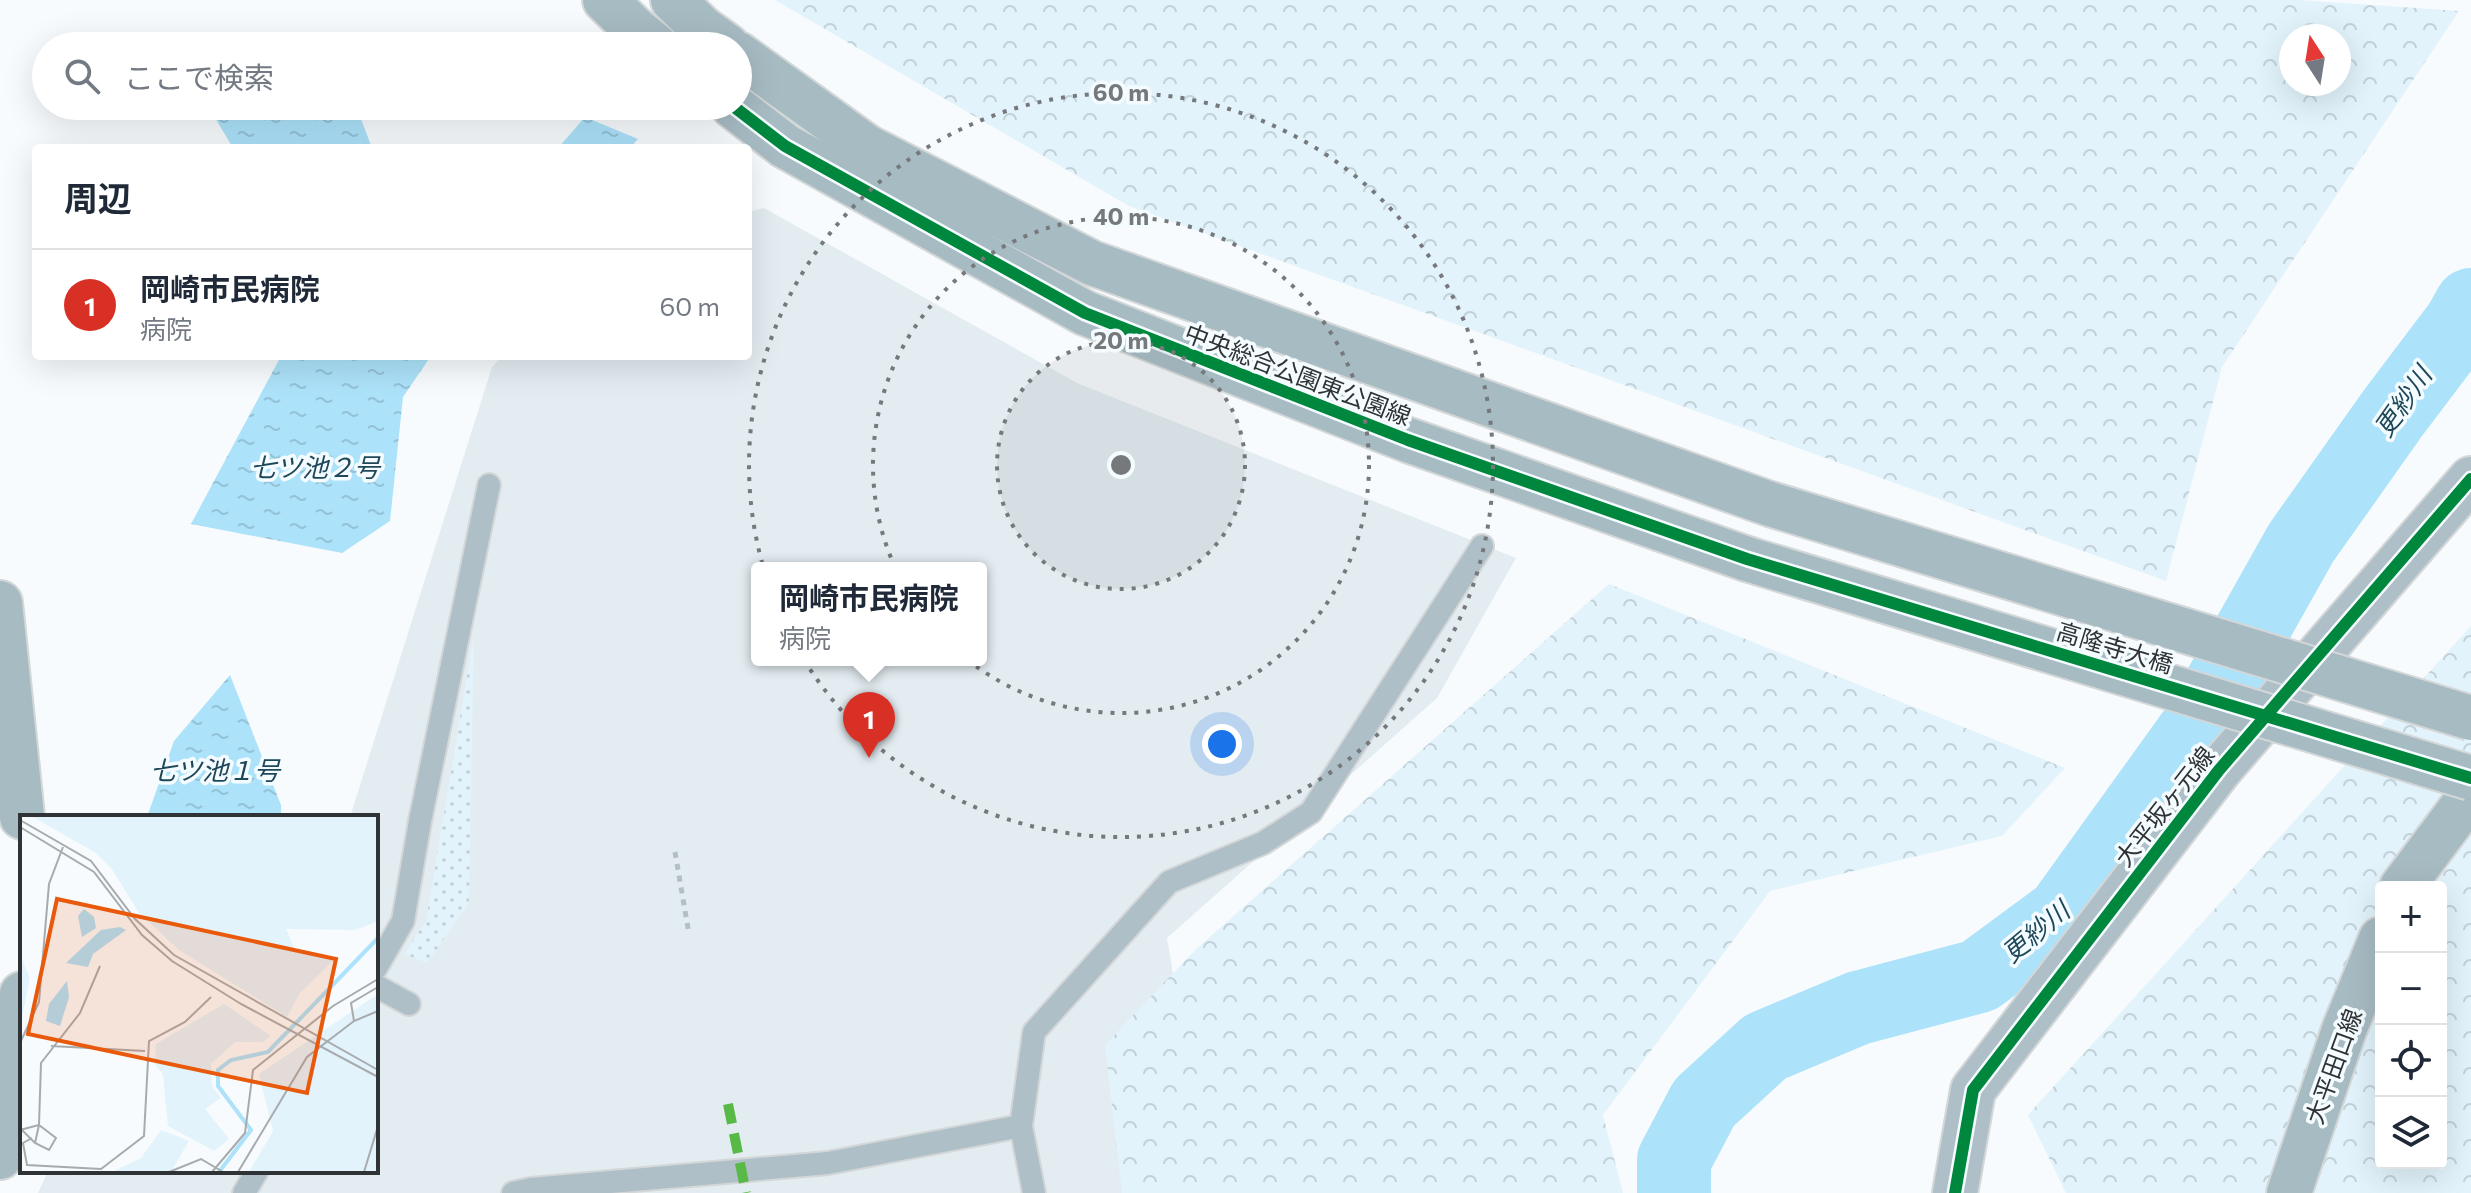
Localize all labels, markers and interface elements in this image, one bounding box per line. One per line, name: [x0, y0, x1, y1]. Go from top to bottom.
north arrow: [2279, 24, 2351, 96]
search box: [32, 32, 752, 120]
icon: search: [60, 54, 104, 98]
text: ここで検索: [124, 58, 274, 95]
text: 60 m: [1093, 77, 1149, 106]
text: 周辺: [64, 176, 132, 218]
text: 40 m: [1093, 201, 1149, 230]
text: 岡崎市民病院: [140, 269, 320, 306]
text: 1: [84, 290, 96, 321]
text: 60 m: [660, 290, 720, 321]
text: 病院: [140, 313, 192, 344]
street label: 中央総合公園東公園線: [1181, 317, 1415, 431]
text: 20 m: [1094, 325, 1148, 354]
water label: 更紗川: [2367, 358, 2439, 442]
water label: 七ツ池２号: [250, 451, 382, 482]
centre of rings: [1107, 451, 1135, 479]
popup: [751, 562, 987, 666]
text: 岡崎市民病院: [779, 578, 959, 615]
street label: 高隆寺大橋: [2053, 616, 2177, 678]
text: 病院: [779, 622, 831, 653]
pin: 1: [843, 692, 895, 758]
your location: [1202, 724, 1242, 764]
street label: 大平坂ヶ元線: [2108, 740, 2220, 872]
water label: 七ツ池１号: [150, 754, 282, 785]
inset map: [20, 815, 378, 1173]
map controls: [2375, 881, 2447, 1169]
button: +: [2375, 881, 2447, 953]
water label: 更紗川: [1995, 892, 2077, 968]
button: −: [2375, 953, 2447, 1025]
street label: 大平田口線: [2299, 1005, 2367, 1127]
button: locate: [2375, 1025, 2447, 1097]
button: layers: [2375, 1097, 2447, 1169]

